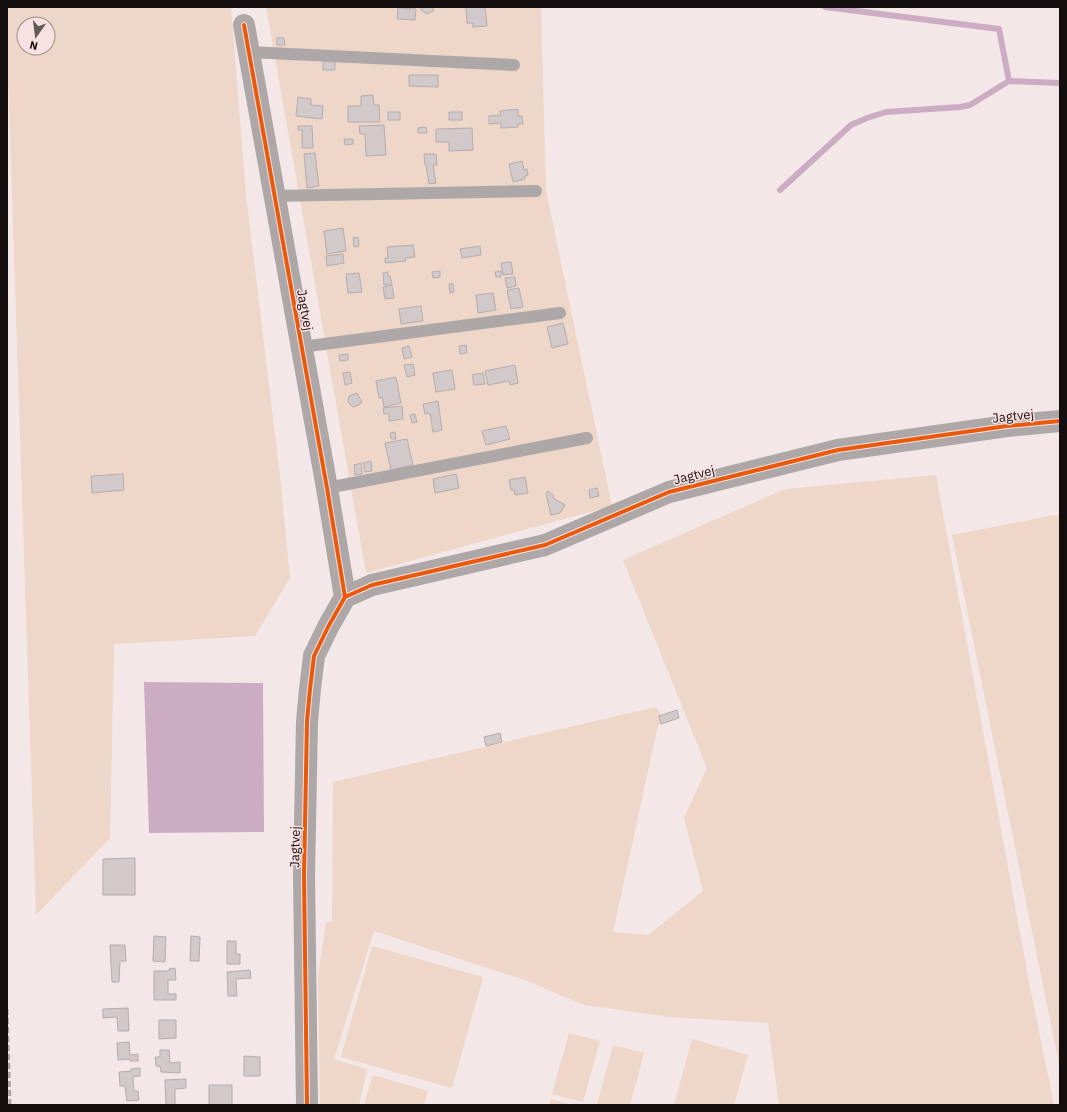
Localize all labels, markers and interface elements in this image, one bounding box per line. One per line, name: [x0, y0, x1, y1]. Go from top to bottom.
north arrow: [16, 16, 56, 56]
text: N: [28, 38, 39, 53]
street label: Jagtvej: [293, 288, 317, 332]
street label: Jagtvej: [991, 405, 1035, 427]
street label: Jagtvej: [672, 462, 716, 488]
street label: Jagtvej: [286, 826, 304, 868]

